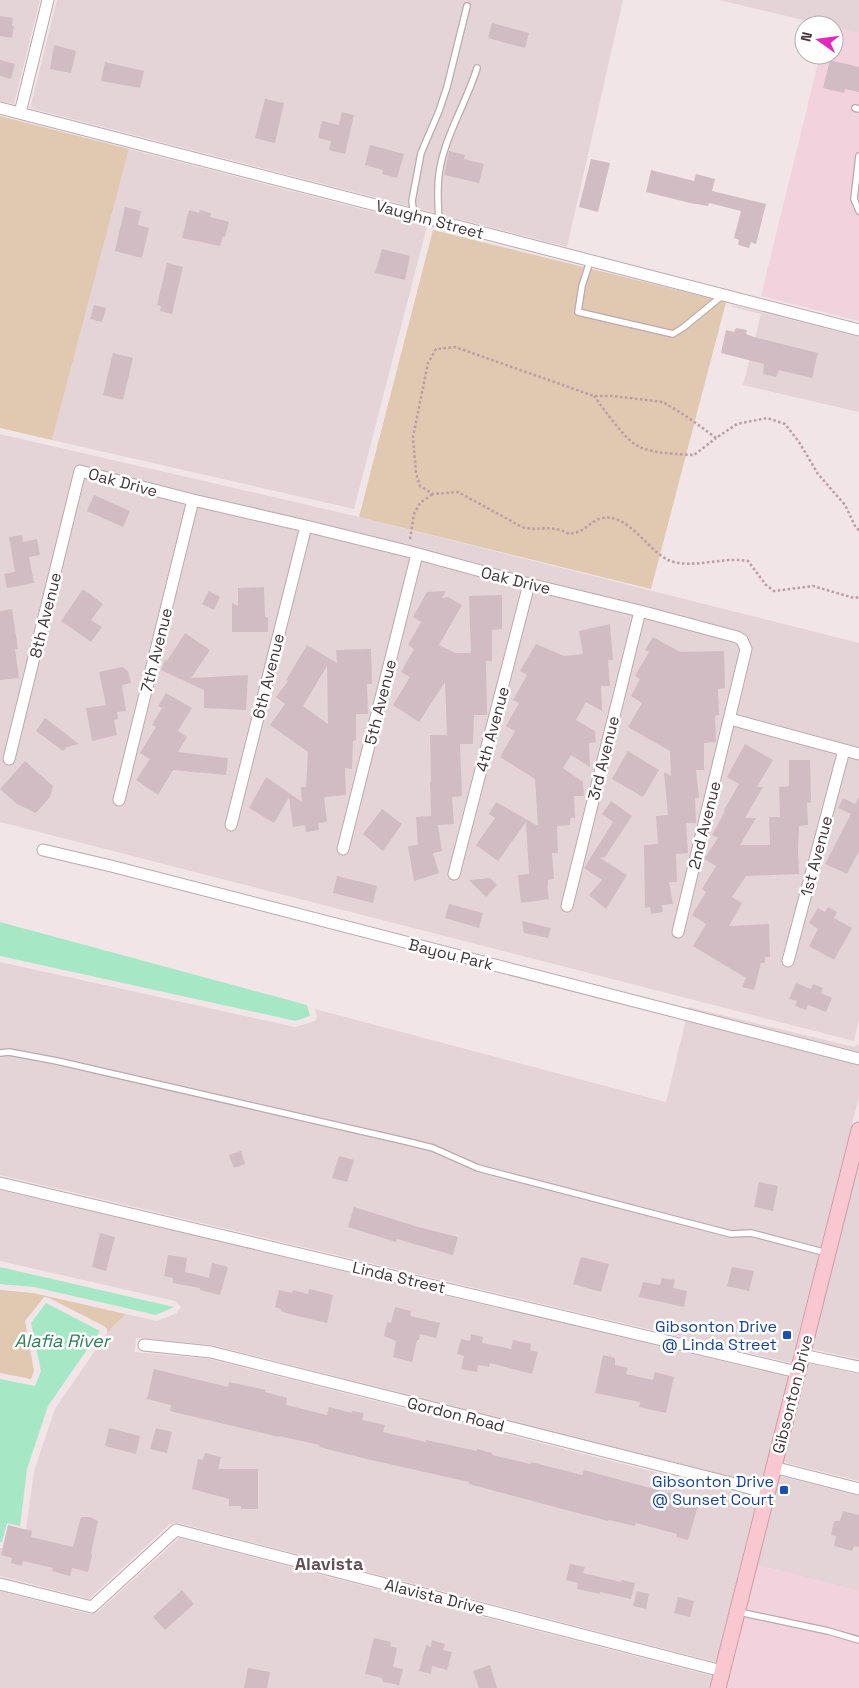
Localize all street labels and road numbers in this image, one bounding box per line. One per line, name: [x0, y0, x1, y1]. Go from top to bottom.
street label: Vaughn Street: [374, 195, 486, 244]
street label: Oak Drive: [86, 463, 160, 502]
street label: Oak Drive: [479, 562, 553, 599]
street label: 8th Avenue: [25, 570, 66, 660]
street label: 7th Avenue: [136, 606, 177, 695]
street label: 6th Avenue: [248, 631, 289, 721]
street label: 5th Avenue: [360, 657, 401, 747]
street label: 4th Avenue: [471, 684, 514, 774]
street label: 3rd Avenue: [583, 714, 624, 802]
street label: 2nd Avenue: [683, 779, 726, 871]
street label: 1st Avenue: [796, 813, 837, 899]
street label: Bayou Park: [406, 934, 496, 975]
street label: Linda Street: [350, 1257, 448, 1298]
street label: Gibsonton Drive: [768, 1332, 817, 1456]
street label: Gordon Road: [405, 1392, 507, 1437]
street label: Alavista Drive: [383, 1574, 487, 1619]

